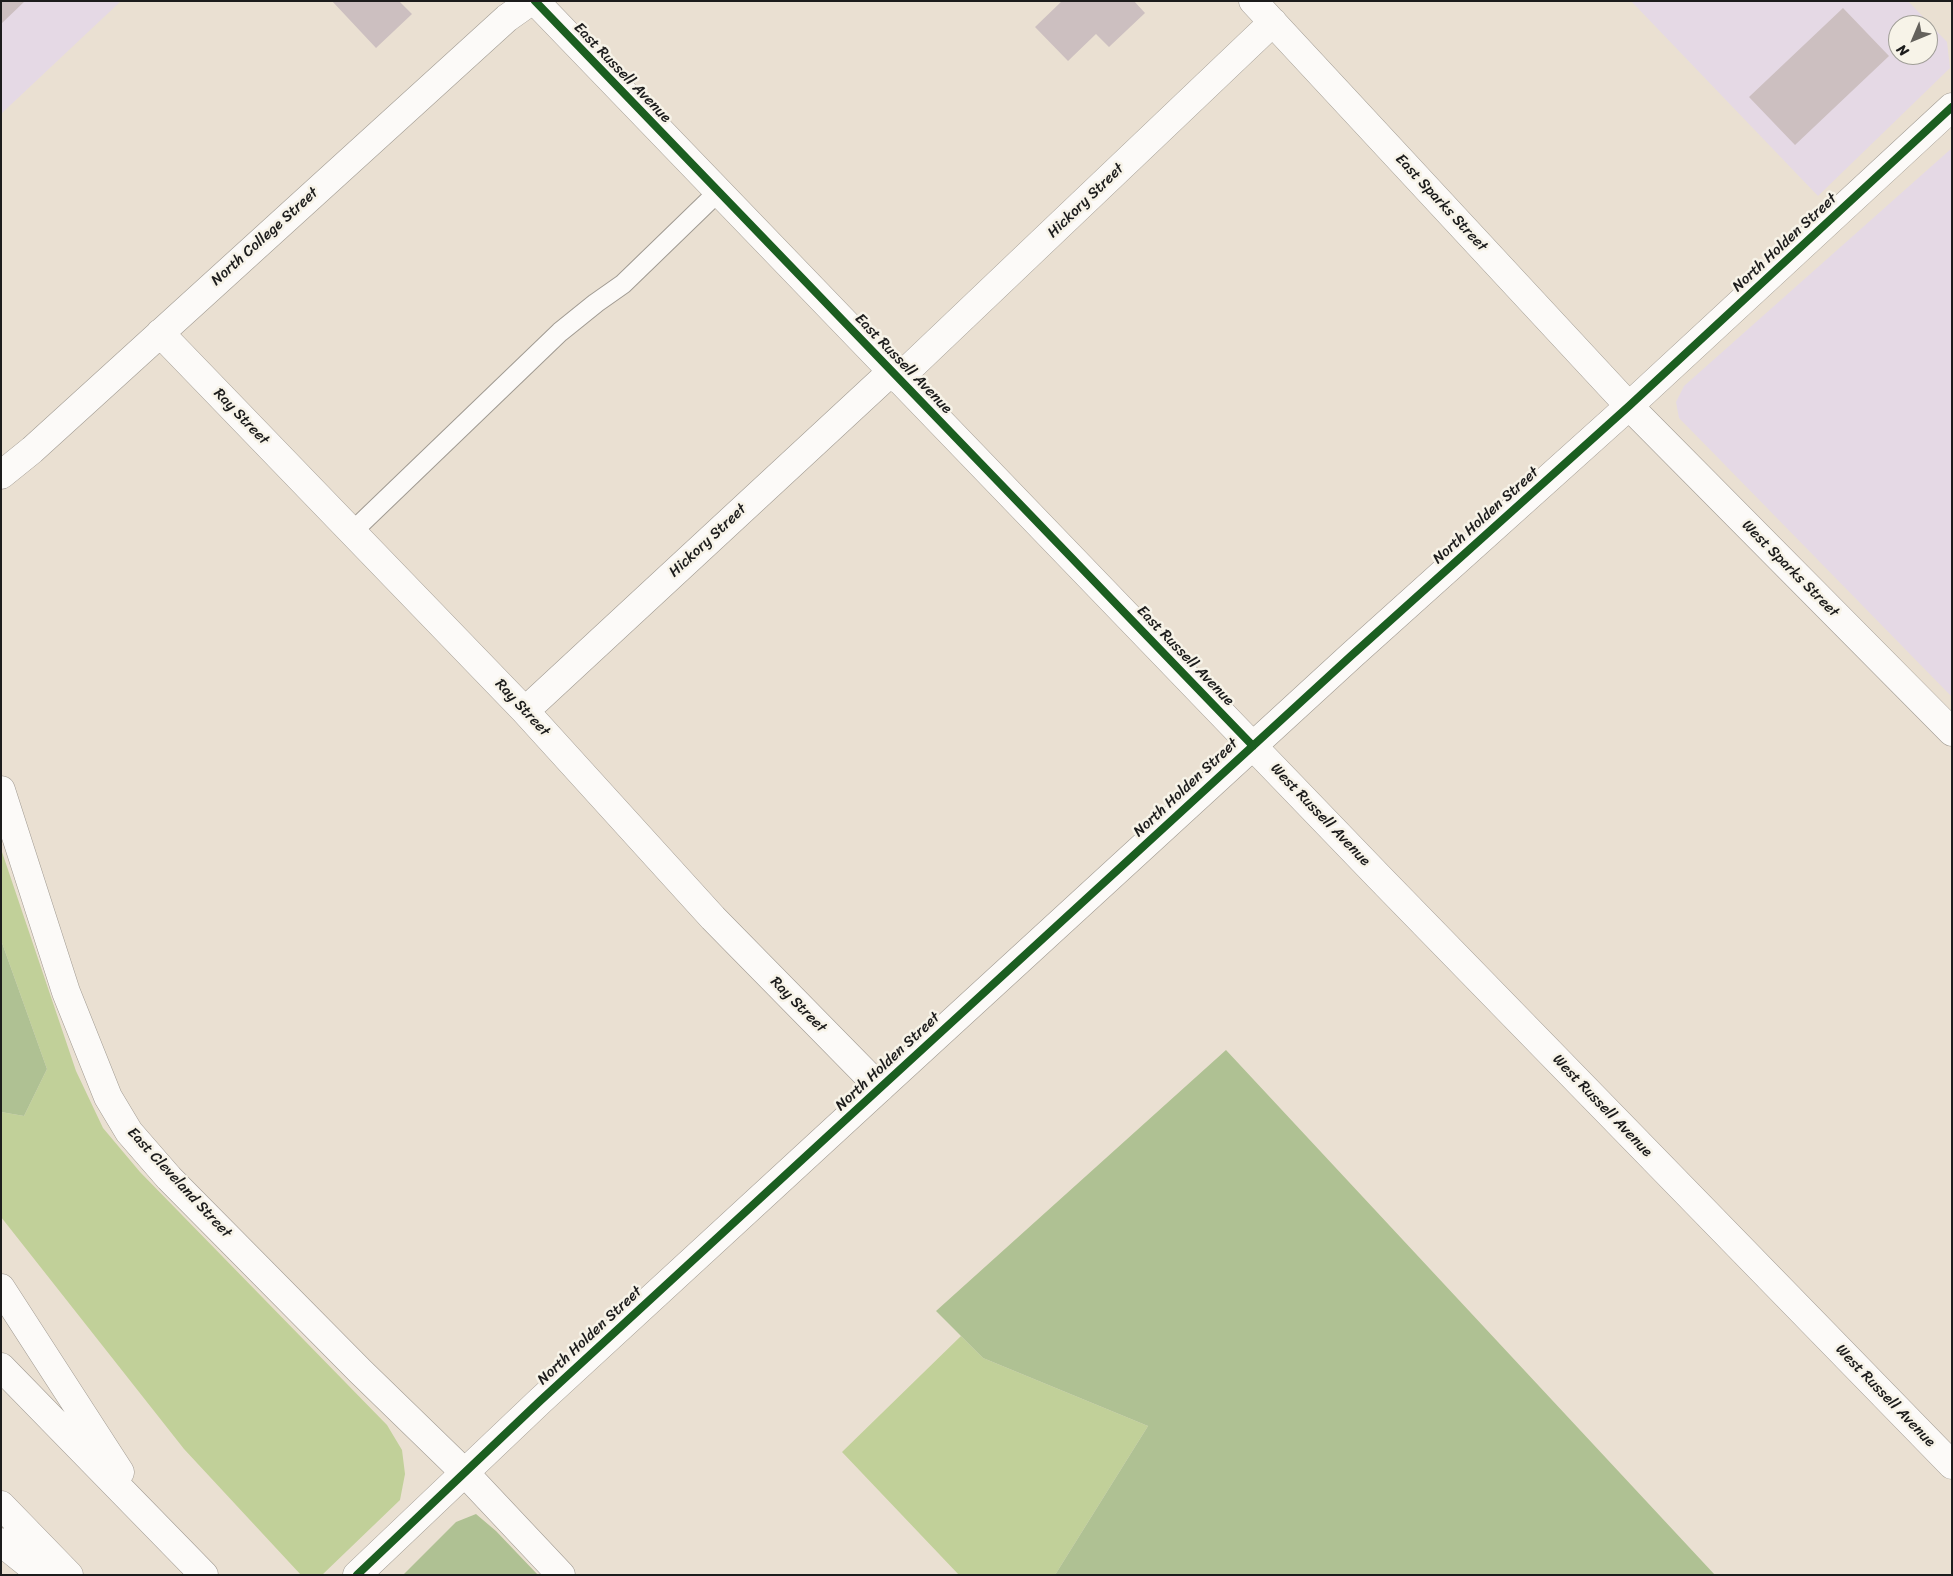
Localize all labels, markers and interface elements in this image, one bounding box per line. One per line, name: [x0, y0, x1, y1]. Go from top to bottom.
north arrow: [1888, 15, 1938, 65]
street label: East Russell Avenue: [570, 19, 674, 127]
text: N: [1890, 38, 1915, 63]
street label: East Sparks Street: [1391, 151, 1491, 255]
street label: Hickory Street: [1044, 160, 1128, 242]
street label: North College Street: [208, 184, 322, 290]
street label: North Holden Street: [1729, 190, 1841, 296]
street label: East Russell Avenue: [851, 310, 955, 418]
street label: Ray Street: [210, 385, 272, 449]
street label: North Holden Street: [1429, 464, 1543, 568]
street label: Hickory Street: [666, 501, 750, 581]
street label: West Sparks Street: [1738, 517, 1842, 621]
street label: East Russell Avenue: [1133, 602, 1237, 710]
street label: Ray Street: [491, 676, 553, 740]
street label: North Holden Street: [1130, 735, 1242, 841]
street label: West Russell Avenue: [1266, 760, 1374, 870]
street label: Ray Street: [766, 973, 830, 1037]
street label: North Holden Street: [832, 1009, 944, 1115]
street label: West Russell Avenue: [1548, 1051, 1656, 1161]
street label: East Cleveland Street: [123, 1124, 235, 1242]
street label: North Holden Street: [534, 1283, 646, 1389]
street label: West Russell Avenue: [1831, 1341, 1939, 1451]

